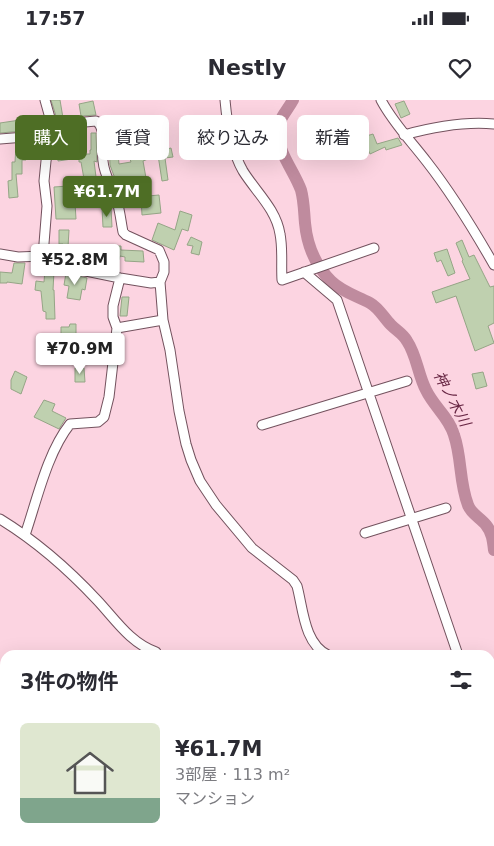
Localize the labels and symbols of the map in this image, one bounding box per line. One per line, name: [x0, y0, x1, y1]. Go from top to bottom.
pin: ¥61.7M: [66, 176, 148, 218]
pin: ¥52.8M: [34, 244, 116, 286]
pin: ¥70.9M: [39, 332, 121, 375]
water label: 神ノ木川: [430, 368, 475, 431]

